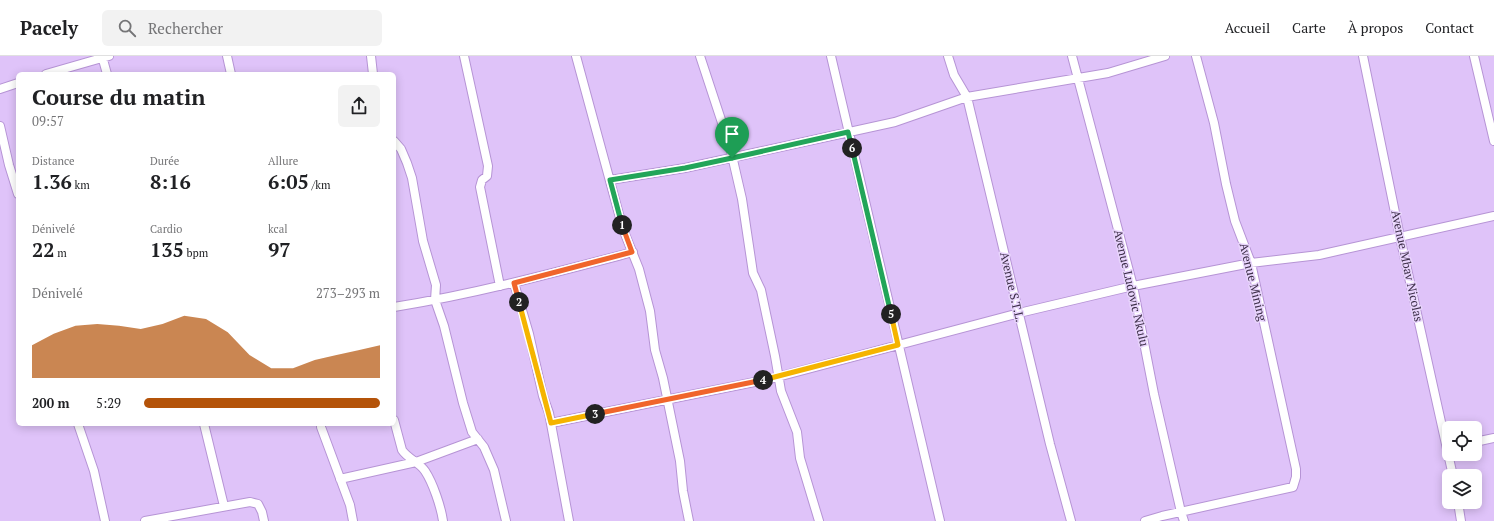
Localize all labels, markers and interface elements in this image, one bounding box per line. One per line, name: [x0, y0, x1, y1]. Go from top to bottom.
search box: [102, 10, 382, 46]
text: Pacely: [20, 15, 78, 40]
icon: search: [116, 17, 138, 39]
text: Rechercher: [148, 18, 223, 38]
text: Accueil: [1225, 18, 1270, 37]
text: Carte: [1292, 18, 1326, 37]
text: À propos: [1348, 18, 1403, 37]
text: Contact: [1425, 18, 1474, 37]
text: Course du matin: [32, 82, 205, 111]
button: share: [338, 85, 380, 127]
text: 09:57: [32, 112, 64, 130]
pin: [715, 117, 749, 158]
icon: arrive: [721, 123, 743, 145]
pin: 6: [842, 138, 862, 158]
text: 6: [849, 141, 855, 155]
text: Distance: [32, 154, 75, 168]
text: Durée: [150, 154, 179, 168]
text: Allure: [268, 154, 298, 168]
text: 1.36: [32, 168, 72, 195]
text: 8:16: [150, 168, 191, 195]
text: 6:05: [268, 168, 309, 195]
text: km: [72, 178, 90, 192]
text: /km: [309, 178, 330, 192]
street label: Avenue Mbav Nicolas: [1388, 209, 1427, 323]
pin: 1: [612, 215, 632, 235]
text: 1: [619, 218, 625, 232]
text: Dénivelé: [32, 222, 75, 236]
text: Cardio: [150, 222, 182, 236]
text: kcal: [268, 222, 288, 236]
street label: Avenue Ludovic Nkulu: [1111, 228, 1152, 348]
text: 22: [32, 236, 55, 263]
text: 135: [150, 236, 184, 263]
text: 97: [268, 236, 291, 263]
street label: Avenue Mining: [1236, 241, 1271, 323]
text: m: [55, 246, 67, 260]
text: bpm: [184, 246, 208, 260]
street label: Avenue S.T.L.: [997, 250, 1028, 323]
text: Dénivelé: [32, 284, 83, 302]
text: 273–293 m: [316, 284, 380, 302]
pin: 2: [509, 292, 529, 312]
text: 2: [516, 295, 522, 309]
pin: 5: [881, 304, 901, 324]
text: 5: [888, 307, 894, 321]
pin: 4: [753, 370, 773, 390]
text: 4: [760, 373, 766, 387]
text: 200 m: [32, 394, 70, 412]
text: 5:29: [96, 394, 121, 412]
pin: 3: [585, 404, 605, 424]
text: 3: [592, 407, 598, 421]
map controls: [1442, 421, 1482, 509]
button: locate: [1442, 421, 1482, 461]
button: layers: [1442, 469, 1482, 509]

